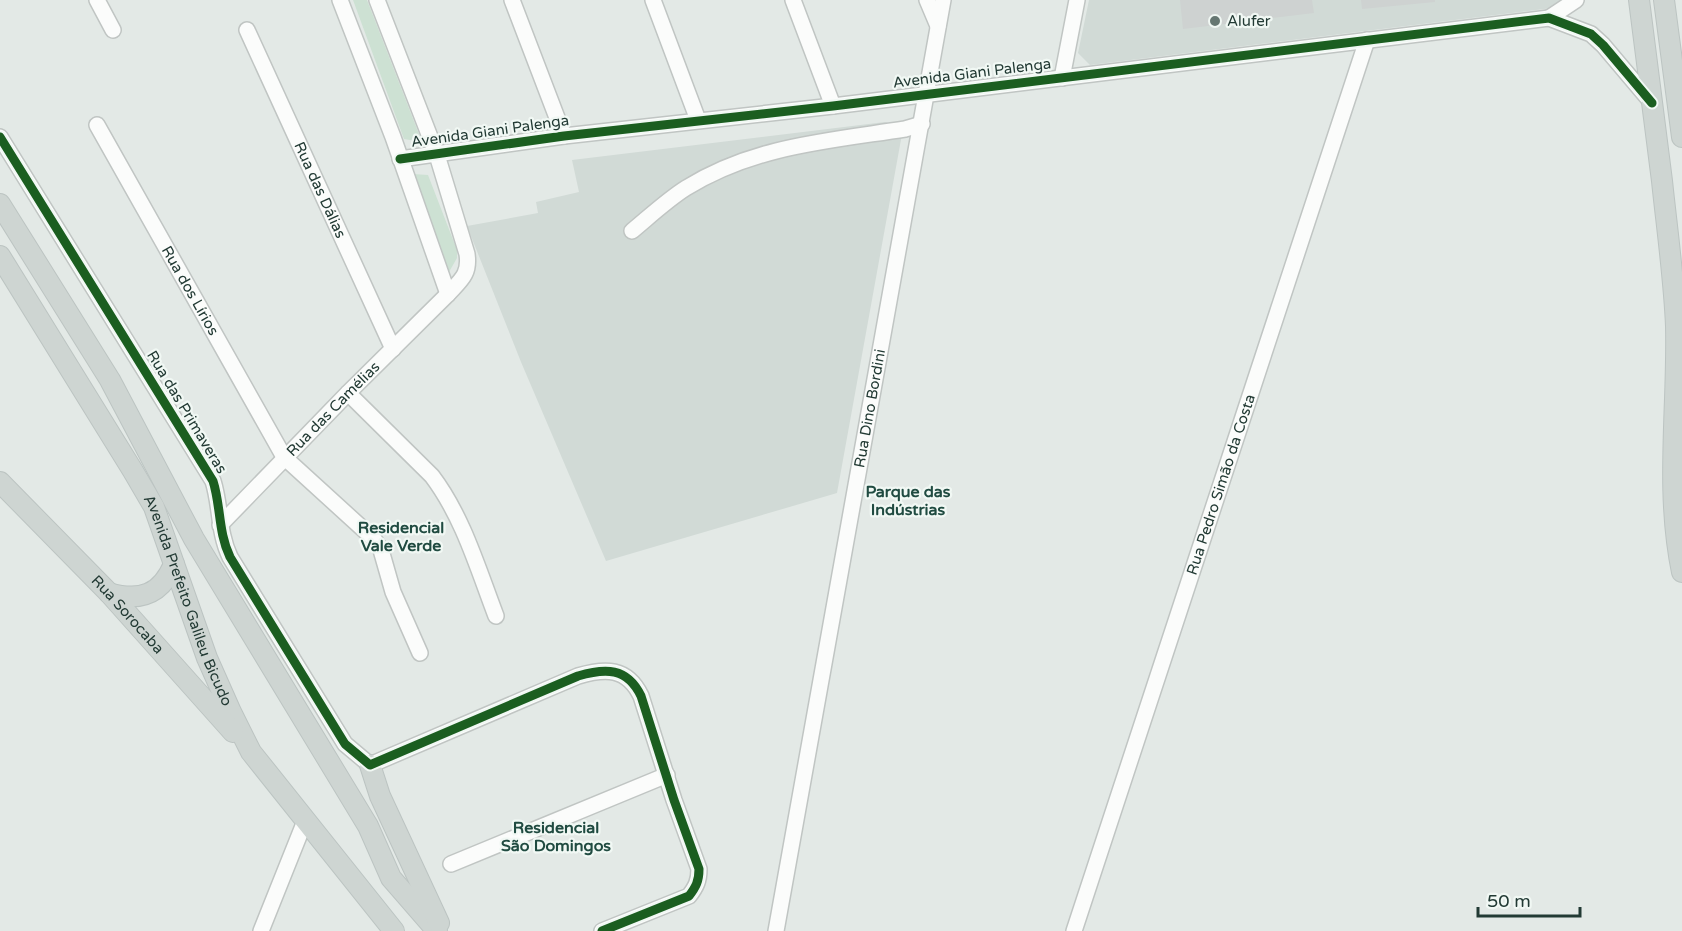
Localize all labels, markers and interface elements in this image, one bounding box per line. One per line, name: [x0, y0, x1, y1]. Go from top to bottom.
place label: Alufer: [1227, 12, 1271, 30]
marker: Alufer: [1208, 14, 1222, 28]
street label: Avenida Giani Palenga: [892, 54, 1052, 92]
street label: Avenida Giani Palenga: [410, 111, 570, 151]
street label: Rua das Dálias: [290, 139, 350, 241]
street label: Rua dos Lírios: [158, 243, 223, 339]
street label: Rua das Primaveras: [143, 347, 231, 477]
street label: Rua Dino Bordini: [850, 348, 889, 469]
street label: Rua das Camélias: [283, 358, 383, 460]
street label: Rua Pedro Simão da Costa: [1183, 392, 1259, 577]
district label: Parque das Indústrias: [865, 482, 951, 520]
street label: Avenida Prefeito Galileu Bicudo: [140, 492, 236, 709]
district label: Residencial Vale Verde: [358, 518, 444, 556]
street label: Rua Sorocaba: [88, 571, 168, 657]
district label: Residencial São Domingos: [501, 818, 611, 856]
scale bar: [1478, 880, 1580, 918]
text: 50 m: [1487, 890, 1531, 912]

